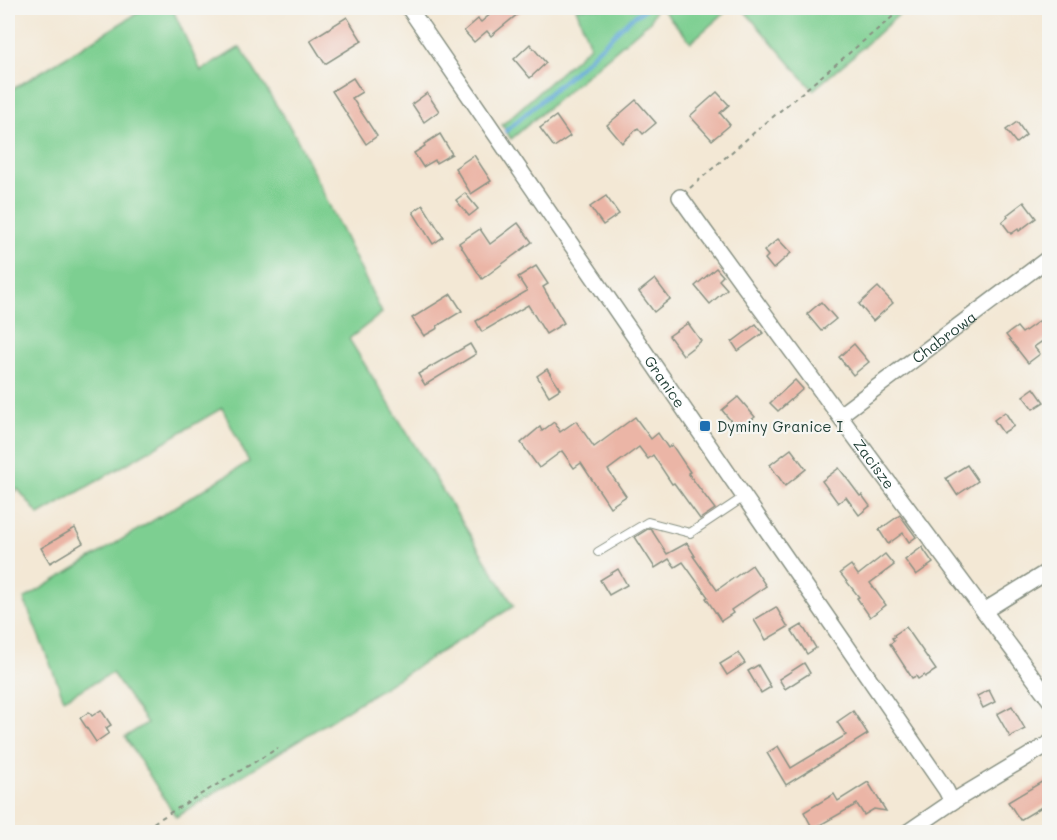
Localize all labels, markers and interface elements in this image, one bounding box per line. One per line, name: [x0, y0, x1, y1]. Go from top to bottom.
street label: Chabrowa: [908, 306, 980, 368]
street label: Granice: [640, 352, 690, 412]
place label: Dyminy Granice I: [717, 416, 843, 436]
marker: Dyminy Granice I: [698, 419, 712, 433]
street label: Zacisze: [849, 434, 900, 493]

